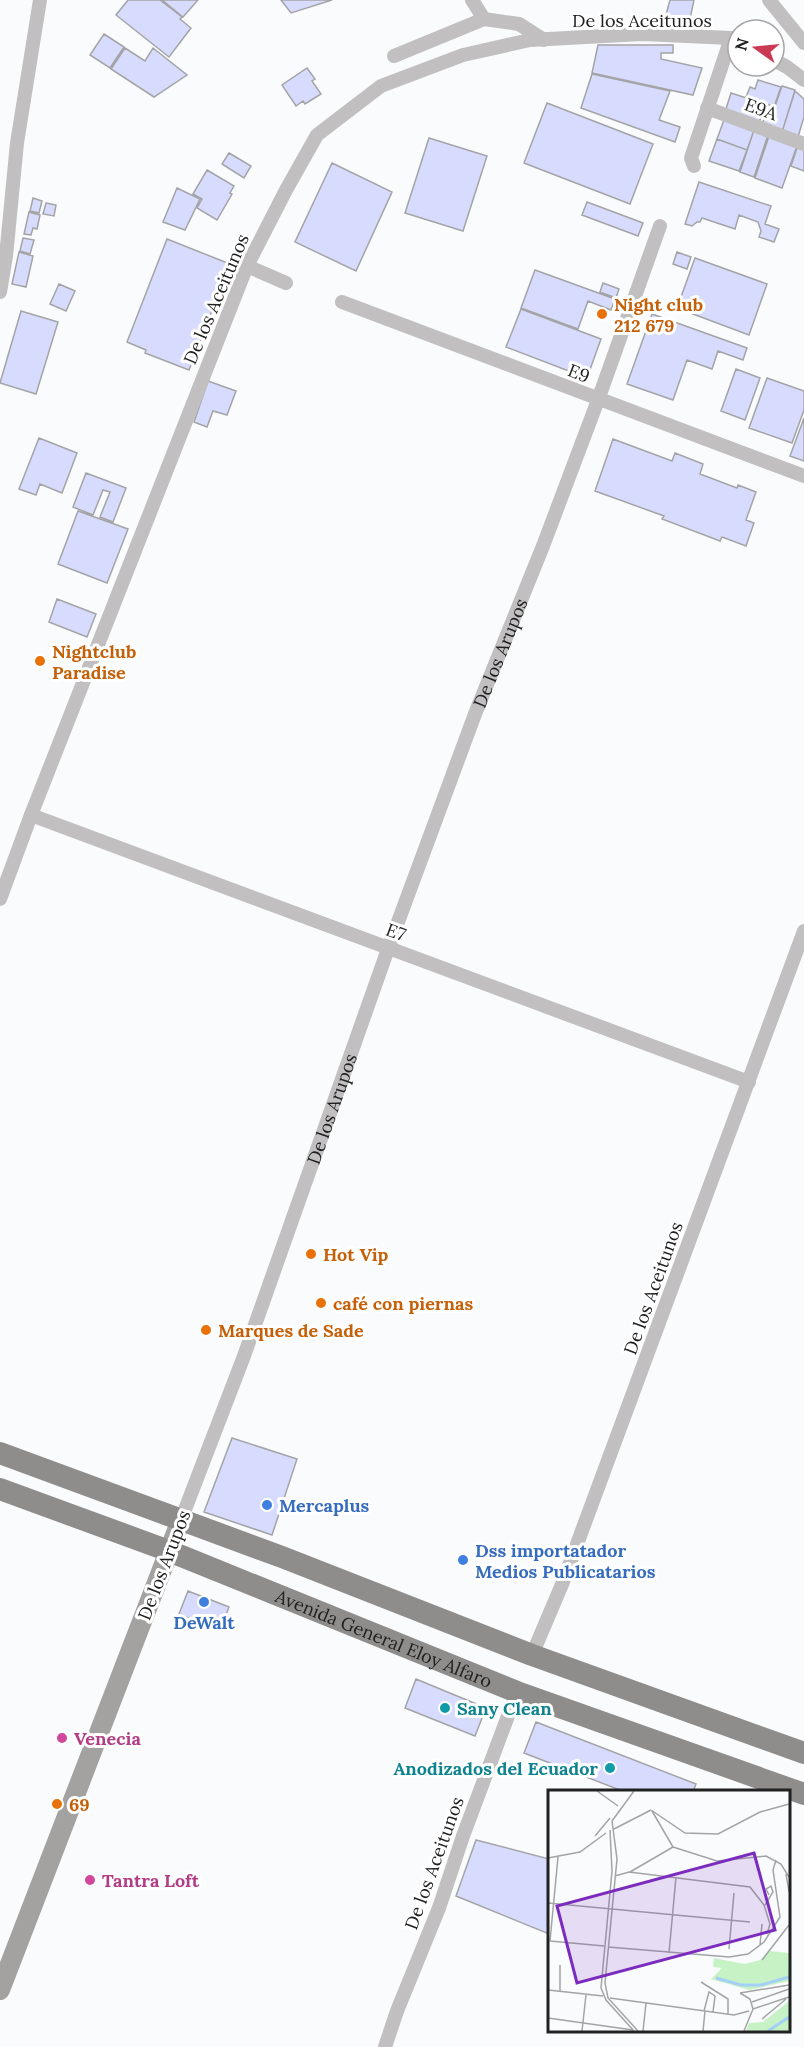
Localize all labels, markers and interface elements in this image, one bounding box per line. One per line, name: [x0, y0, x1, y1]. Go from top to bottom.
street label: De los Aceitunos: [572, 9, 712, 32]
north arrow: [726, 18, 786, 78]
text: N: [730, 36, 753, 53]
street label: E9A: [742, 93, 781, 126]
street label: De los Aceitunos: [178, 230, 254, 368]
place label: Night club 212 679: [614, 293, 703, 337]
marker: Night club 212 679: [595, 307, 609, 321]
street label: E9: [565, 358, 593, 388]
street label: De los Arupos: [467, 595, 532, 711]
place label: Nightclub Paradise: [52, 640, 136, 684]
marker: Nightclub Paradise: [33, 654, 47, 668]
street label: E7: [383, 918, 409, 946]
street label: De los Arupos: [301, 1050, 362, 1167]
street label: De los Aceitunos: [618, 1218, 688, 1358]
place label: Hot Vip: [323, 1243, 389, 1266]
marker: Hot Vip: [304, 1247, 318, 1261]
place label: café con piernas: [333, 1292, 473, 1315]
marker: café con piernas: [314, 1296, 328, 1310]
place label: Marques de Sade: [218, 1319, 364, 1342]
marker: Marques de Sade: [199, 1323, 213, 1337]
place label: Mercaplus: [279, 1494, 370, 1517]
marker: Mercaplus: [260, 1498, 274, 1512]
street label: De los Arupos: [133, 1507, 195, 1623]
place label: Dss importatador Medios Publicatarios: [475, 1539, 656, 1583]
marker: Dss importatador Medios Publicatarios: [456, 1553, 470, 1567]
street label: Avenida General Eloy Alfaro: [271, 1584, 496, 1692]
marker: DeWalt: [197, 1595, 211, 1609]
place label: DeWalt: [173, 1611, 235, 1634]
place label: Sany Clean: [457, 1697, 552, 1720]
marker: Sany Clean: [438, 1701, 452, 1715]
place label: Venecia: [74, 1727, 141, 1750]
marker: Venecia: [55, 1731, 69, 1745]
place label: Anodizados del Ecuador: [393, 1757, 598, 1780]
marker: Anodizados del Ecuador: [603, 1761, 617, 1775]
inset map: [548, 1790, 789, 2032]
place label: 69: [69, 1793, 90, 1816]
street label: De los Aceitunos: [399, 1793, 469, 1933]
marker: 69: [50, 1797, 64, 1811]
place label: Tantra Loft: [102, 1869, 200, 1892]
marker: Tantra Loft: [83, 1873, 97, 1887]

